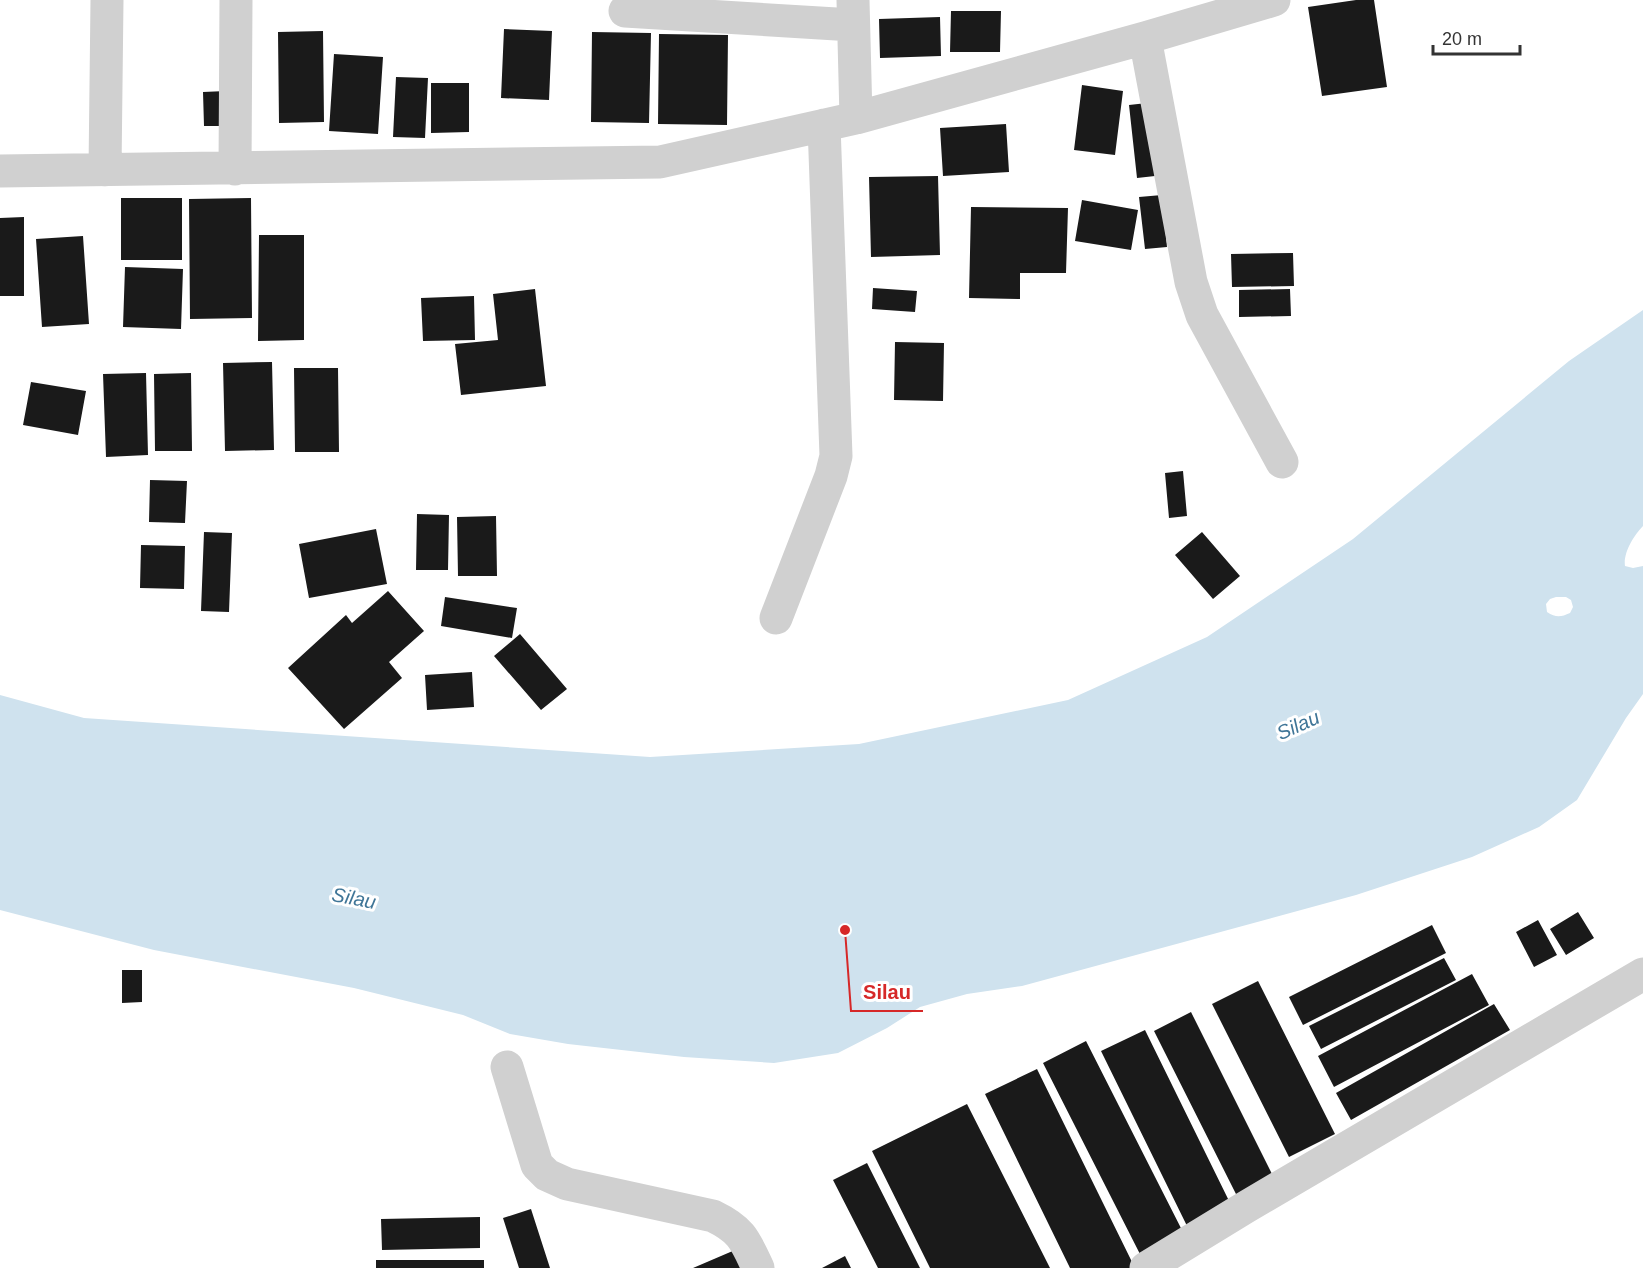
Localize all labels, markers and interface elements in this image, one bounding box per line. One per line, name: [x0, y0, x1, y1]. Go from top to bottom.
scale bar: [1433, 18, 1520, 56]
text: 20 m: [1442, 29, 1482, 49]
water label: Silau: [1273, 706, 1323, 744]
water label: Silau: [330, 883, 378, 913]
callout: Silau: [851, 973, 923, 1011]
text: Silau: [863, 981, 911, 1003]

